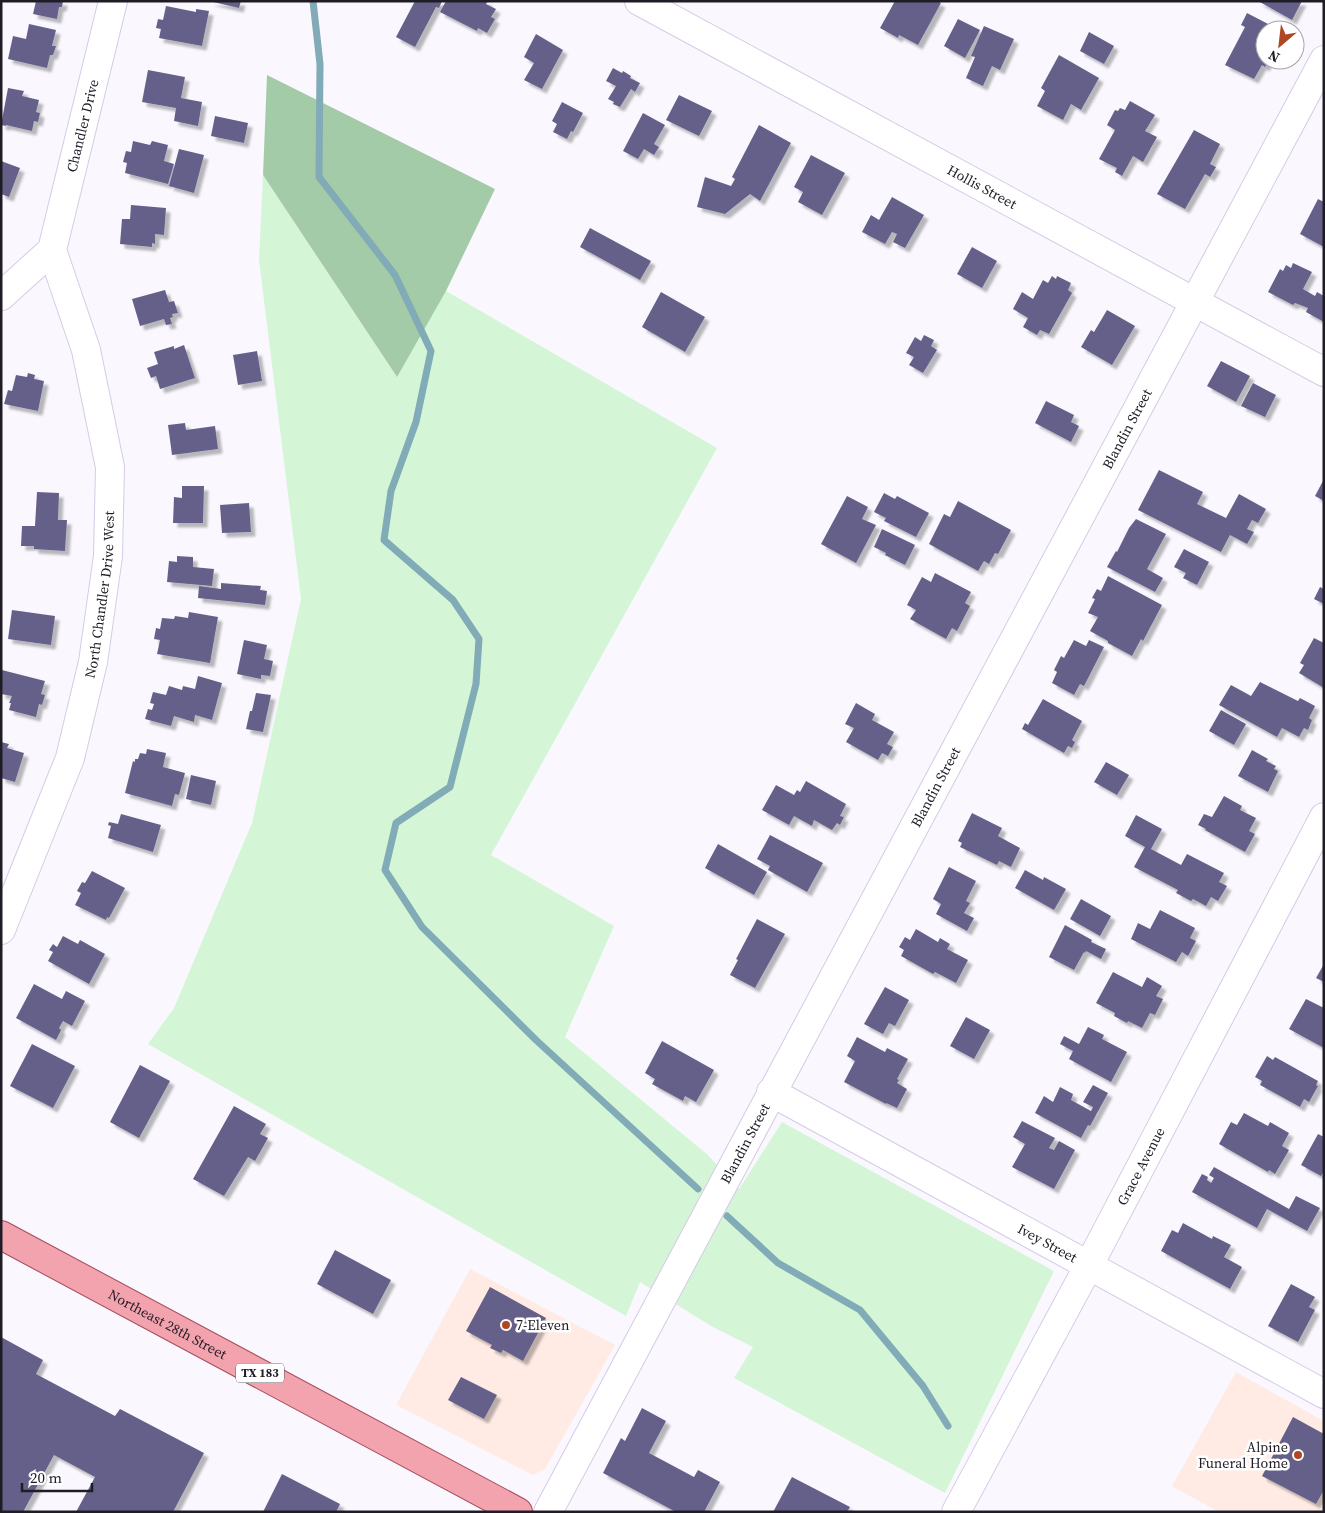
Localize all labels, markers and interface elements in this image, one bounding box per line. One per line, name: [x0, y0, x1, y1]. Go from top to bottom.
north arrow: [1255, 20, 1305, 70]
text: N: [1265, 45, 1283, 68]
street label: Chandler Drive: [61, 77, 103, 174]
street label: Hollis Street: [944, 160, 1021, 214]
street label: Blandin Street: [1097, 385, 1157, 473]
street label: North Chandler Drive West: [79, 510, 119, 680]
street label: Blandin Street: [906, 743, 965, 831]
street label: Blandin Street: [715, 1099, 775, 1187]
street label: Grace Avenue: [1112, 1124, 1170, 1209]
street label: Ivey Street: [1014, 1219, 1081, 1268]
street label: Northeast 28th Street: [105, 1284, 231, 1364]
place label: 7-Eleven: [516, 1315, 570, 1335]
marker: 7-Eleven: [500, 1319, 512, 1331]
road number: TX 183: [236, 1364, 284, 1382]
place label: Alpine Funeral Home: [1198, 1437, 1288, 1473]
marker: Alpine Funeral Home: [1292, 1449, 1304, 1461]
scale bar: [22, 1460, 92, 1492]
text: 20 m: [30, 1467, 62, 1488]

